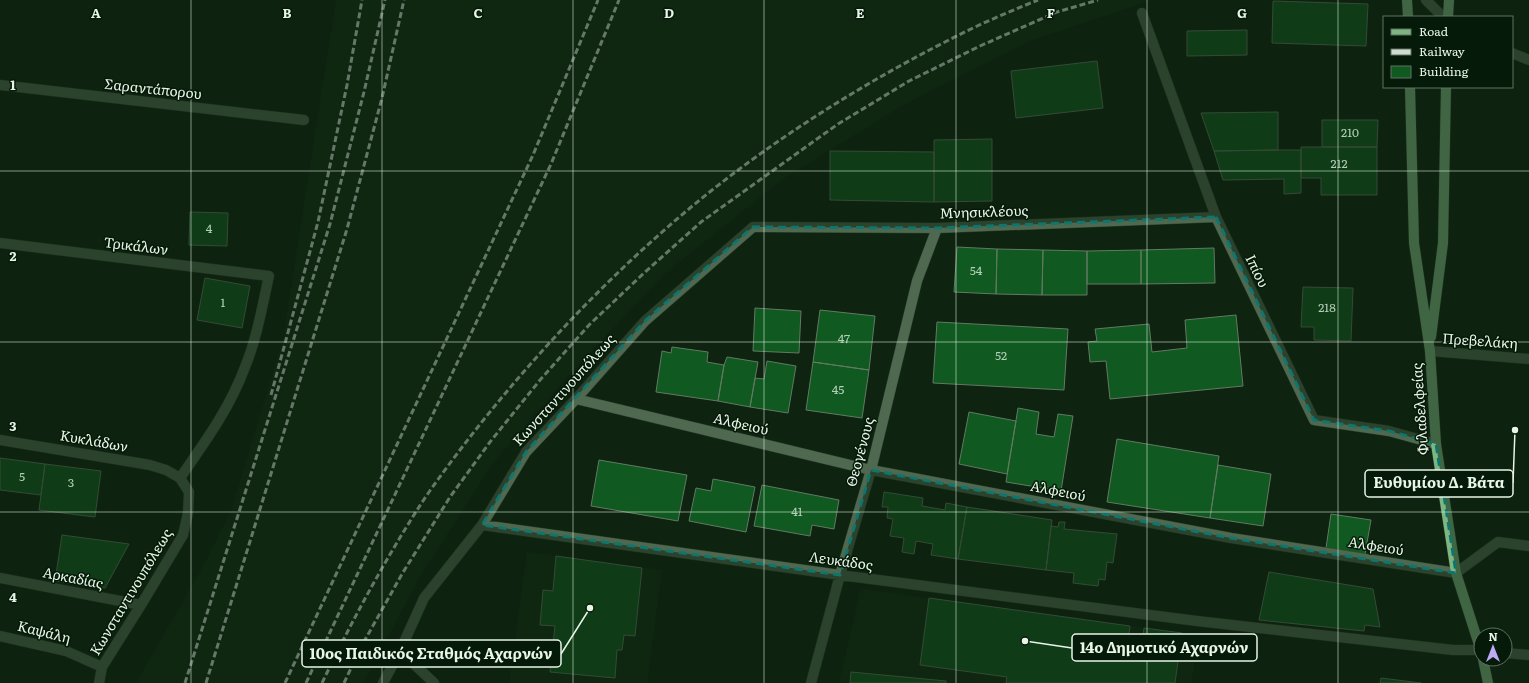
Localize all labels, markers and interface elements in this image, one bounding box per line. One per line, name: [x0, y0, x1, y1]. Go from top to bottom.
text: A: [91, 3, 101, 22]
text: B: [283, 3, 292, 22]
text: C: [473, 3, 483, 22]
text: D: [664, 3, 674, 22]
text: E: [856, 3, 865, 22]
text: F: [1047, 3, 1055, 22]
text: G: [1237, 3, 1247, 22]
legend: [1383, 16, 1513, 88]
text: Road: [1419, 22, 1449, 40]
text: Railway: [1419, 42, 1465, 60]
text: Building: [1419, 62, 1469, 80]
street label: Σαραντάπορου: [103, 73, 203, 103]
text: 1: [10, 75, 16, 94]
house number: 210: [1341, 123, 1359, 141]
house number: 212: [1330, 154, 1348, 172]
street label: Μνησικλέους: [939, 199, 1029, 223]
house number: 4: [206, 219, 213, 237]
street label: Τρικάλων: [103, 231, 169, 259]
text: 2: [10, 246, 17, 265]
street label: Ιπίου: [1241, 251, 1274, 290]
house number: 54: [970, 261, 983, 279]
house number: 1: [221, 293, 226, 311]
house number: 218: [1318, 298, 1336, 316]
street label: Πρεβελάκη: [1442, 327, 1519, 353]
street label: Κωνσταντινουπόλεως: [507, 329, 619, 450]
house number: 47: [838, 329, 850, 347]
house number: 52: [995, 346, 1007, 364]
street label: Φιλαδελφείας: [1406, 362, 1432, 456]
house number: 45: [832, 380, 844, 398]
street label: Αλφειού: [712, 407, 771, 439]
street label: Θεογένους: [840, 415, 878, 489]
text: 3: [9, 416, 17, 435]
street label: Κυκλάδων: [59, 424, 130, 456]
house number: 5: [19, 467, 25, 485]
callout: Ευθυμίου Δ. Βάτα: [1365, 470, 1513, 497]
text: Ευθυμίου Δ. Βάτα: [1373, 470, 1505, 493]
house number: 3: [68, 473, 74, 491]
street label: Αλφειού: [1029, 475, 1088, 505]
house number: 41: [791, 502, 803, 520]
street label: Κωνσταντινουπόλεως: [84, 524, 176, 659]
street label: Αλφειού: [1347, 531, 1405, 559]
street label: Λευκάδος: [808, 546, 874, 574]
street label: Αρκαδίας: [41, 561, 105, 593]
text: 4: [9, 587, 17, 606]
street label: Καψάλη: [16, 615, 73, 647]
north arrow: [1473, 627, 1513, 667]
text: N: [1488, 628, 1498, 644]
callout: 14ο Δημοτικό Αχαρνών: [1072, 634, 1257, 661]
text: 14ο Δημοτικό Αχαρνών: [1080, 635, 1248, 658]
callout: 10ος Παιδικός Σταθμός Αχαρνών: [302, 640, 561, 667]
text: 10ος Παιδικός Σταθμός Αχαρνών: [310, 641, 552, 664]

